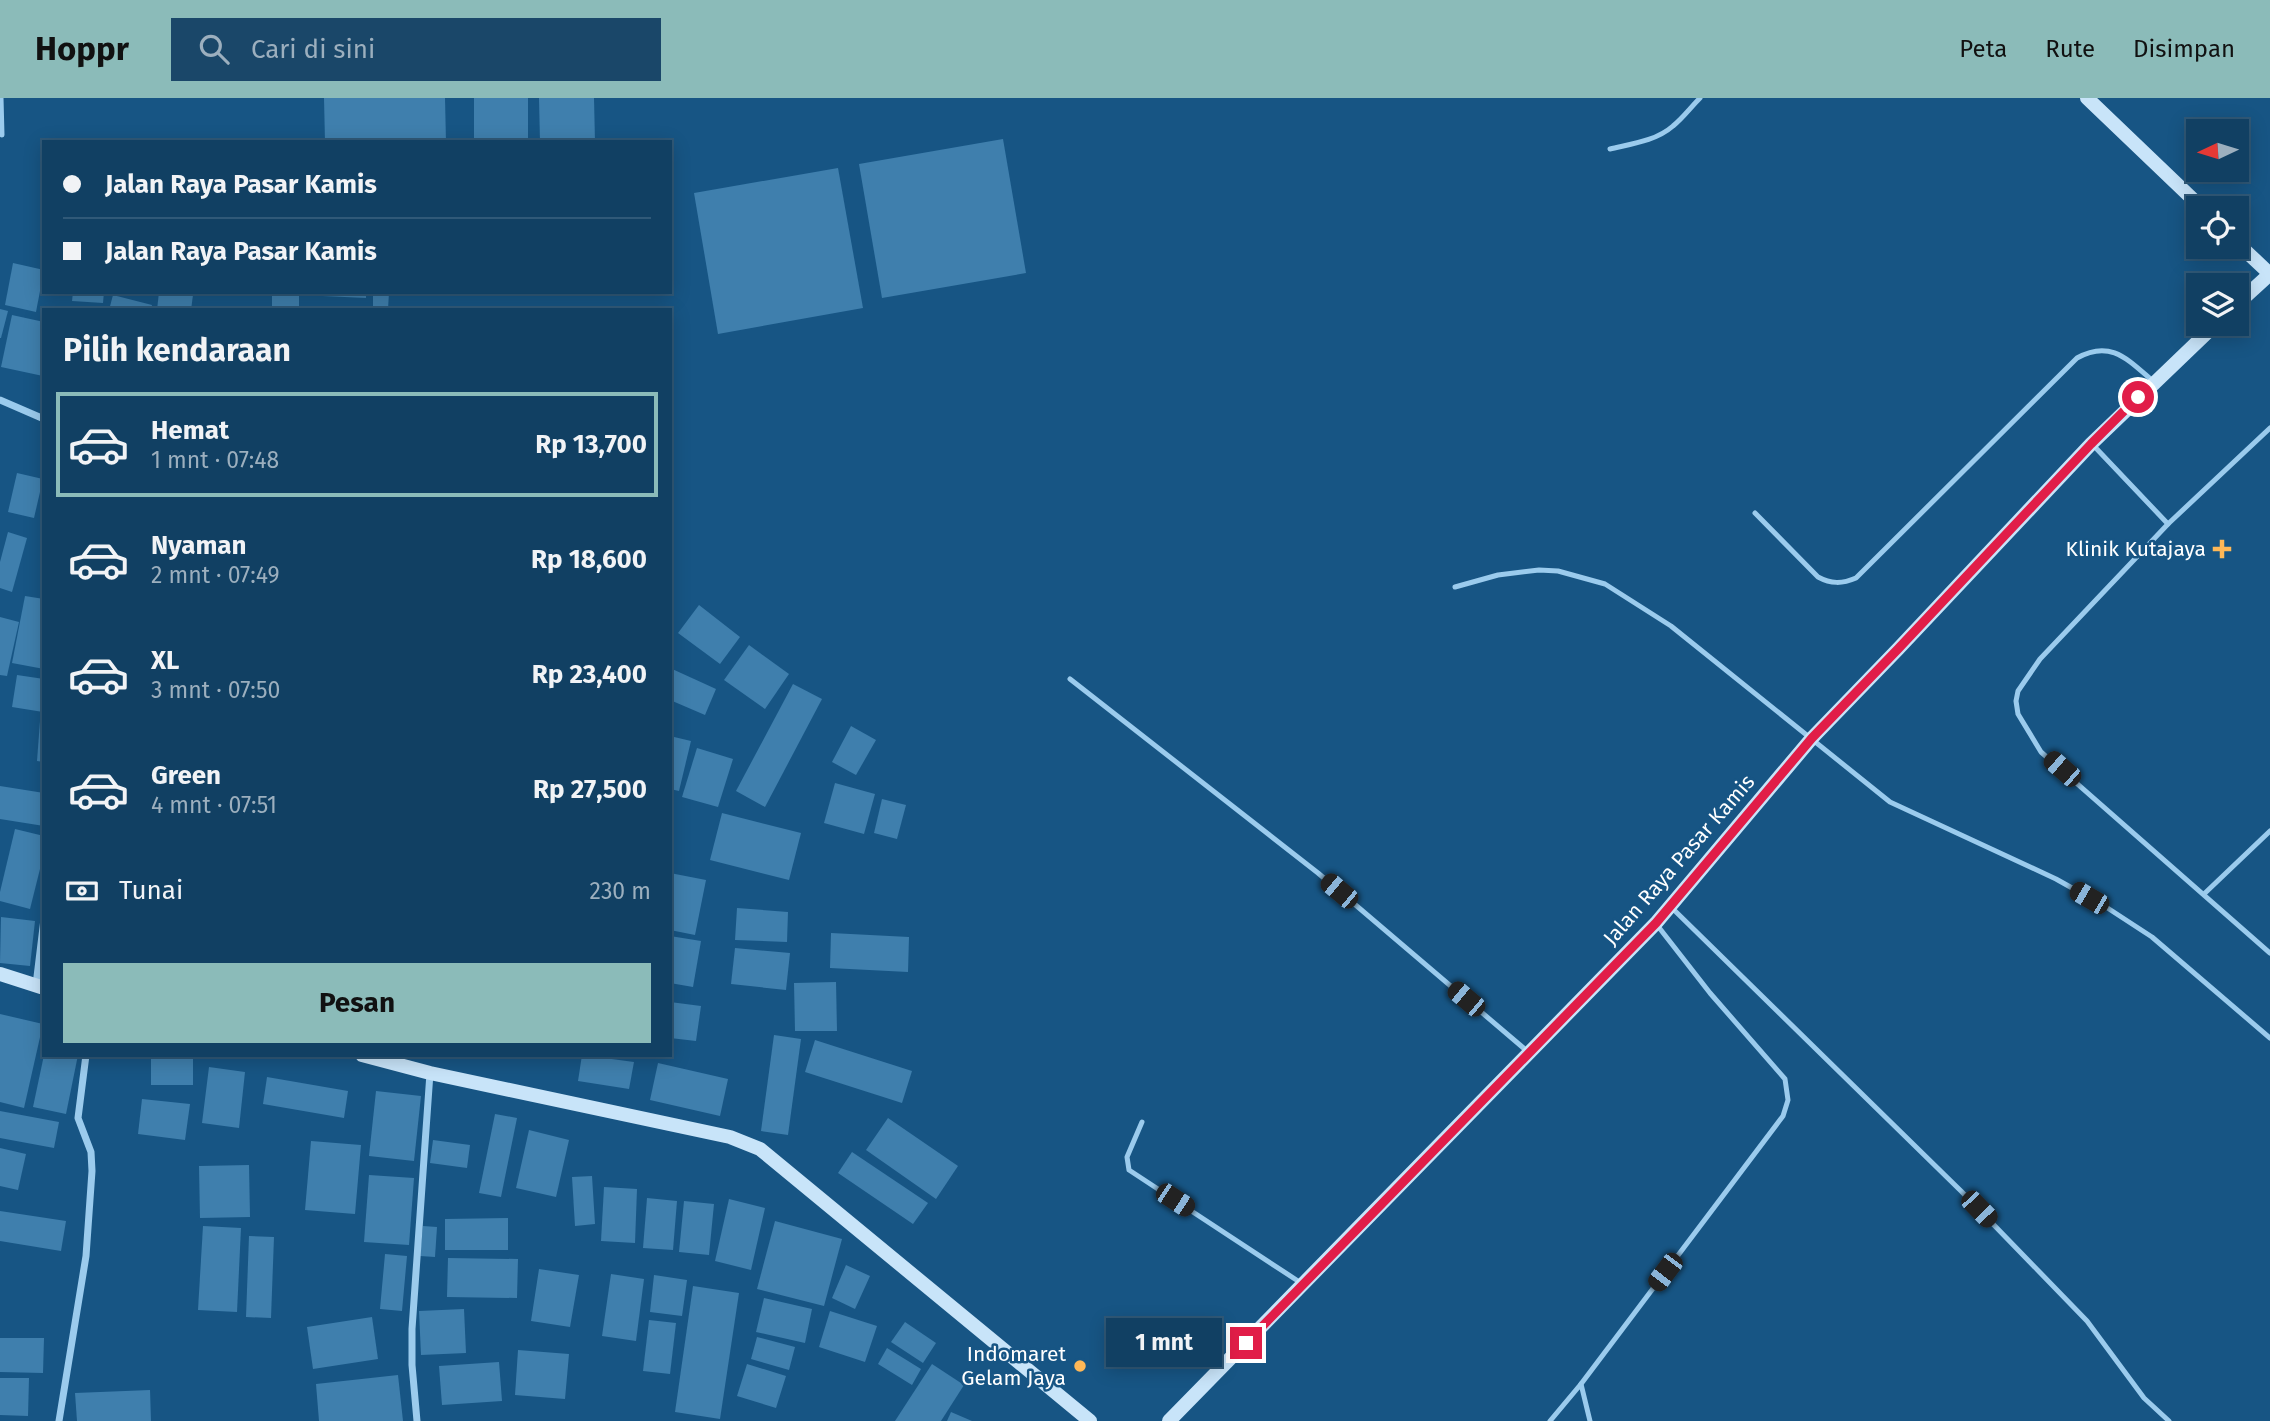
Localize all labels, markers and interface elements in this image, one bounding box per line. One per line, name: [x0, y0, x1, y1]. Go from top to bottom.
search box: [171, 18, 661, 81]
text: Hoppr: [35, 29, 129, 69]
icon: search: [195, 30, 233, 68]
text: Cari di sini: [251, 34, 375, 65]
text: Peta: [1959, 35, 2007, 63]
text: Rute: [2045, 35, 2095, 63]
text: Disimpan: [2133, 35, 2235, 63]
north arrow: [2186, 119, 2249, 182]
map controls: [2186, 119, 2249, 336]
text: Jalan Raya Pasar Kamis: [105, 169, 377, 200]
button: locate: [2186, 196, 2249, 259]
text: Jalan Raya Pasar Kamis: [105, 236, 377, 267]
button: layers: [2186, 273, 2249, 336]
text: Pilih kendaraan: [63, 331, 291, 369]
route start: [2122, 381, 2154, 413]
icon: car: [67, 413, 130, 476]
text: Hemat: [151, 415, 229, 446]
text: Rp 13,700: [535, 429, 647, 460]
text: 1 mnt · 07:48: [151, 446, 279, 474]
icon: car: [67, 528, 130, 591]
text: Nyaman: [151, 530, 247, 561]
place label: Klinik Kutajaya: [2066, 536, 2206, 562]
marker: Klinik Kutajaya: [2212, 539, 2232, 559]
text: Rp 18,600: [531, 544, 647, 575]
text: 2 mnt · 07:49: [151, 561, 280, 589]
icon: car: [67, 643, 130, 706]
text: XL: [151, 645, 179, 676]
text: Rp 23,400: [532, 659, 647, 690]
text: 3 mnt · 07:50: [151, 676, 280, 704]
car: [2040, 747, 2085, 791]
icon: car: [67, 758, 130, 821]
text: Green: [151, 760, 221, 791]
street label: Jalan Raya Pasar Kamis: [1598, 769, 1760, 951]
text: Rp 27,500: [533, 774, 647, 805]
text: 4 mnt · 07:51: [151, 791, 277, 819]
car: [1317, 869, 1362, 913]
icon: cash: [63, 872, 101, 910]
text: Tunai: [119, 875, 183, 906]
text: 230 m: [590, 877, 651, 905]
car: [2066, 878, 2113, 918]
button: Pesan: [63, 963, 651, 1043]
car: [1444, 977, 1489, 1021]
car: [1152, 1180, 1199, 1220]
car: [1957, 1187, 2002, 1231]
car: [1644, 1249, 1687, 1295]
callout: 1 mnt: [1106, 1318, 1222, 1368]
route end: [1230, 1327, 1262, 1359]
text: 1 mnt: [1135, 1328, 1193, 1356]
place label: Indomaret Gelam Jaya: [961, 1341, 1066, 1391]
marker: Indomaret Gelam Jaya: [1072, 1358, 1088, 1374]

